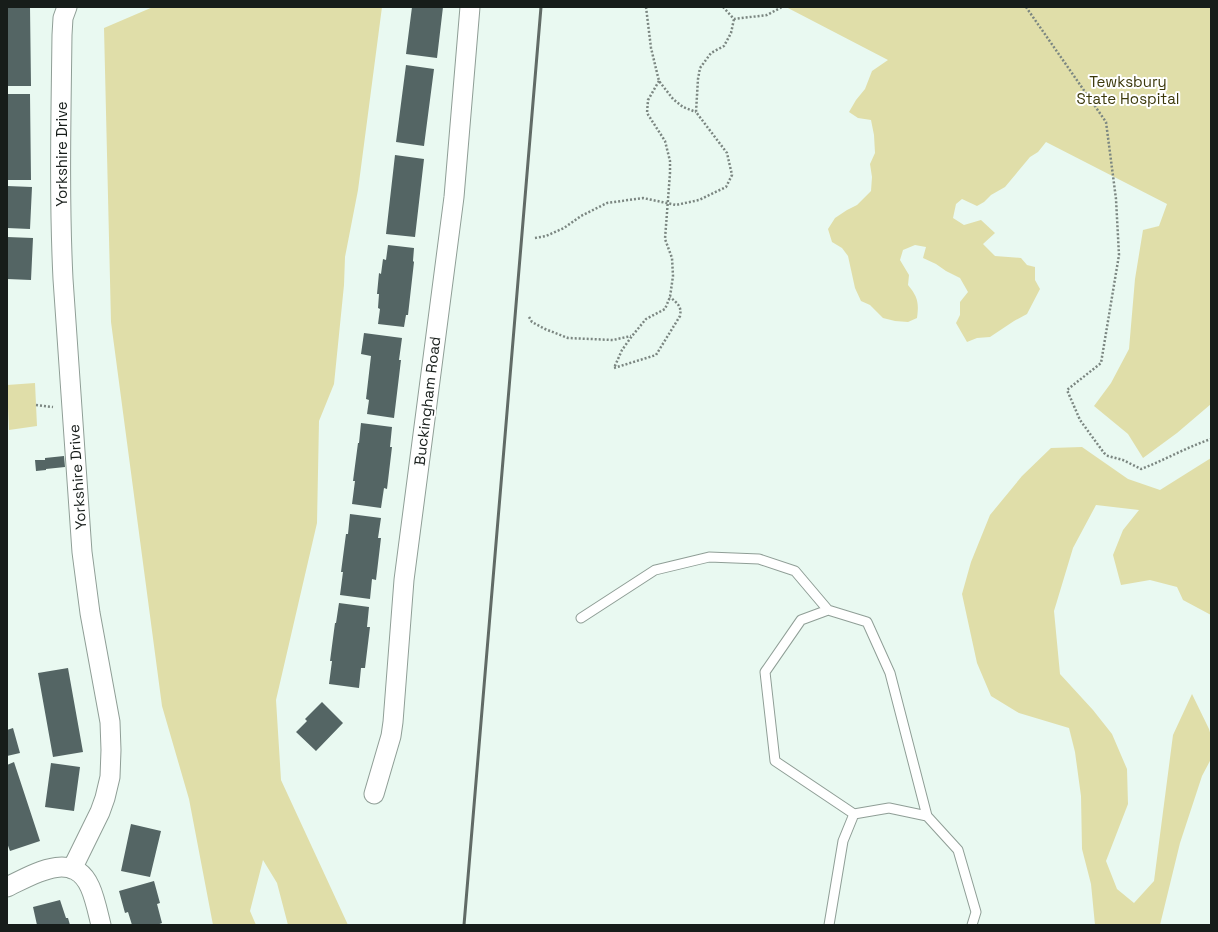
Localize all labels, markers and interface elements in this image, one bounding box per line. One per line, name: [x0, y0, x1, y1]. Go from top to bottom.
park label: Tewksbury State Hospital: [1076, 72, 1180, 108]
street label: Yorkshire Drive: [52, 101, 71, 207]
street label: Buckingham Road: [410, 335, 444, 467]
street label: Yorkshire Drive: [64, 424, 90, 530]

